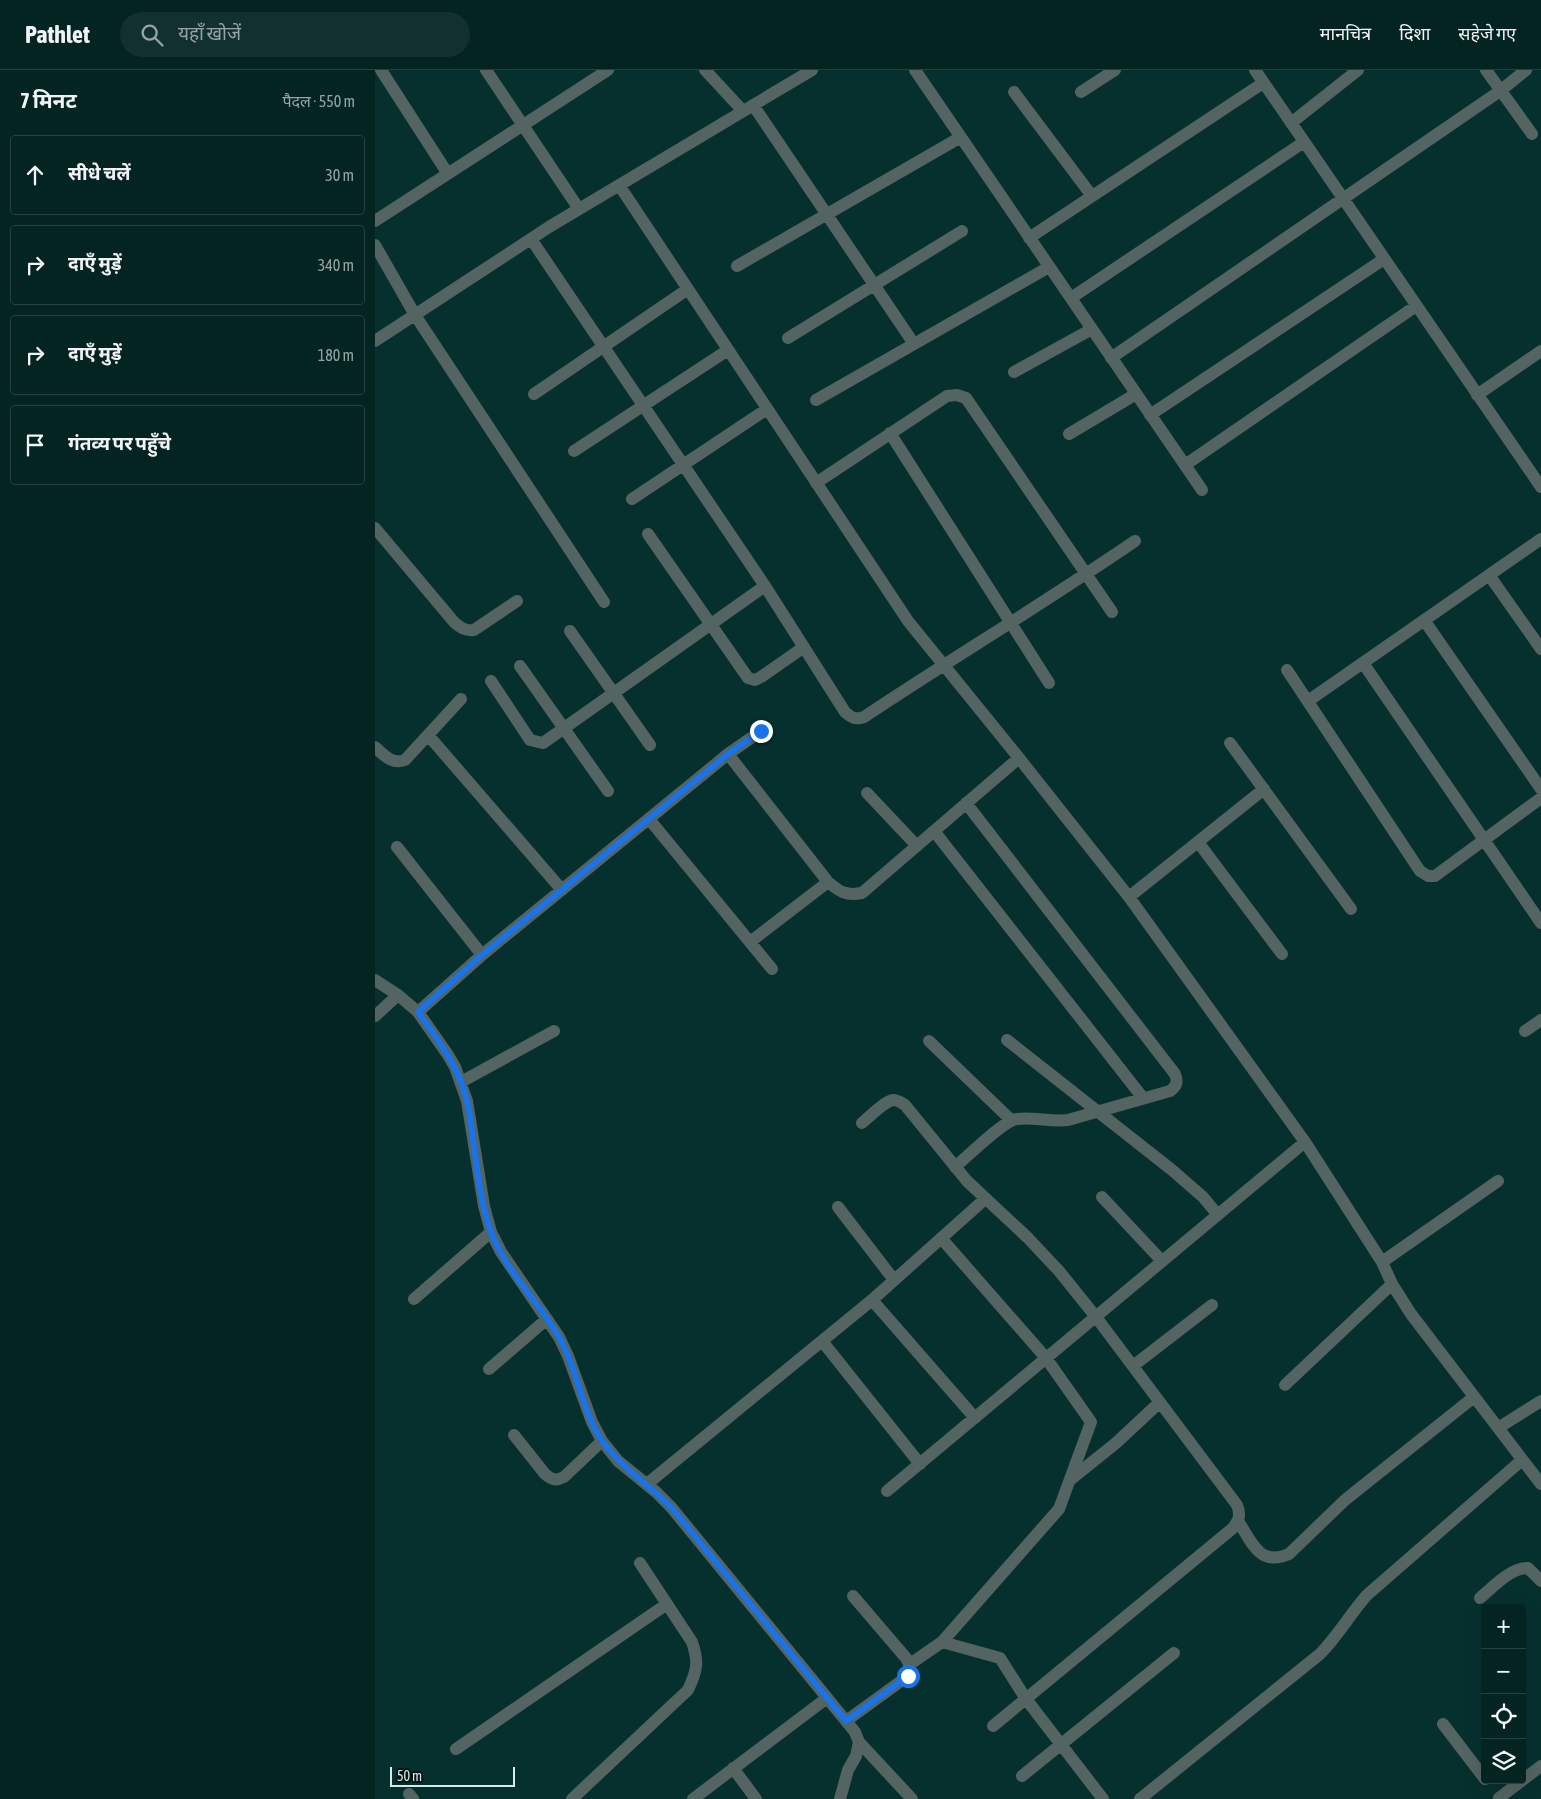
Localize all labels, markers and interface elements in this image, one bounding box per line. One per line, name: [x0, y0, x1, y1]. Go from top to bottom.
search box: [120, 12, 470, 57]
text: Pathlet: [25, 21, 90, 48]
icon: search: [138, 21, 166, 49]
text: यहाँ खोजें: [178, 22, 241, 44]
text: मानचित्र: [1320, 23, 1371, 44]
text: दिशा: [1399, 23, 1430, 44]
text: सहेजे गए: [1458, 23, 1516, 44]
text: 7 मिनट: [20, 88, 77, 112]
text: पैदल · 550 m: [282, 92, 355, 110]
icon: ahead: [21, 161, 49, 189]
text: सीधे चलें: [68, 162, 131, 184]
text: 30 m: [325, 166, 354, 184]
icon: right: [21, 251, 49, 279]
text: दाएँ मुड़ें: [68, 252, 122, 274]
text: 340 m: [318, 256, 354, 274]
icon: right: [21, 341, 49, 369]
text: दाएँ मुड़ें: [68, 342, 122, 364]
text: 180 m: [318, 346, 354, 364]
icon: arrive: [21, 431, 49, 459]
text: गंतव्य पर पहुँचे: [68, 432, 171, 454]
route end: [750, 720, 773, 743]
map controls: [1481, 1604, 1526, 1784]
button: +: [1481, 1604, 1526, 1649]
button: −: [1481, 1649, 1526, 1694]
route start: [897, 1665, 920, 1688]
button: locate: [1481, 1694, 1526, 1739]
button: layers: [1481, 1739, 1526, 1784]
scale bar: [390, 1764, 515, 1787]
text: 50 m: [397, 1768, 422, 1784]

